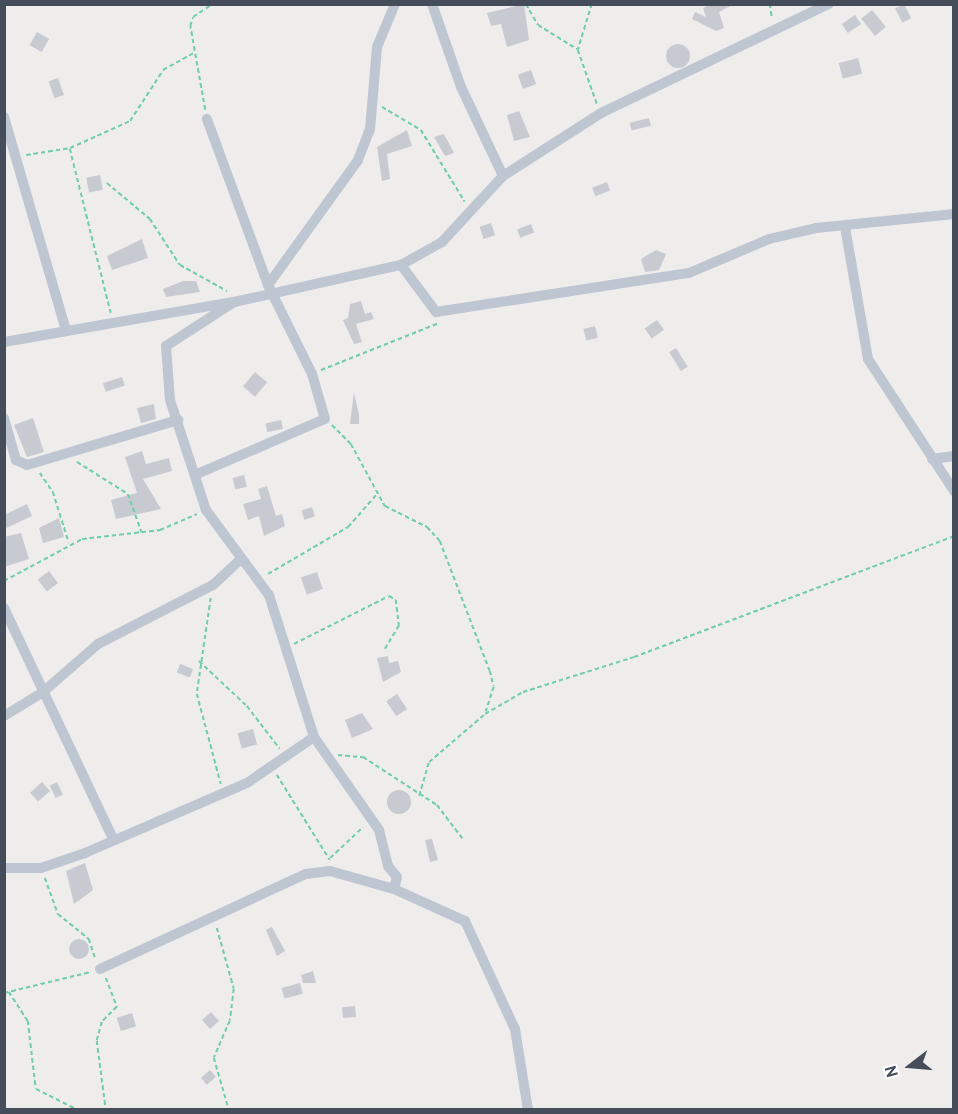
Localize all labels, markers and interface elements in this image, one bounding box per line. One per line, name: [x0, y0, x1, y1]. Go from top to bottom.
north arrow: [880, 1036, 940, 1096]
text: N: [881, 1063, 904, 1079]

